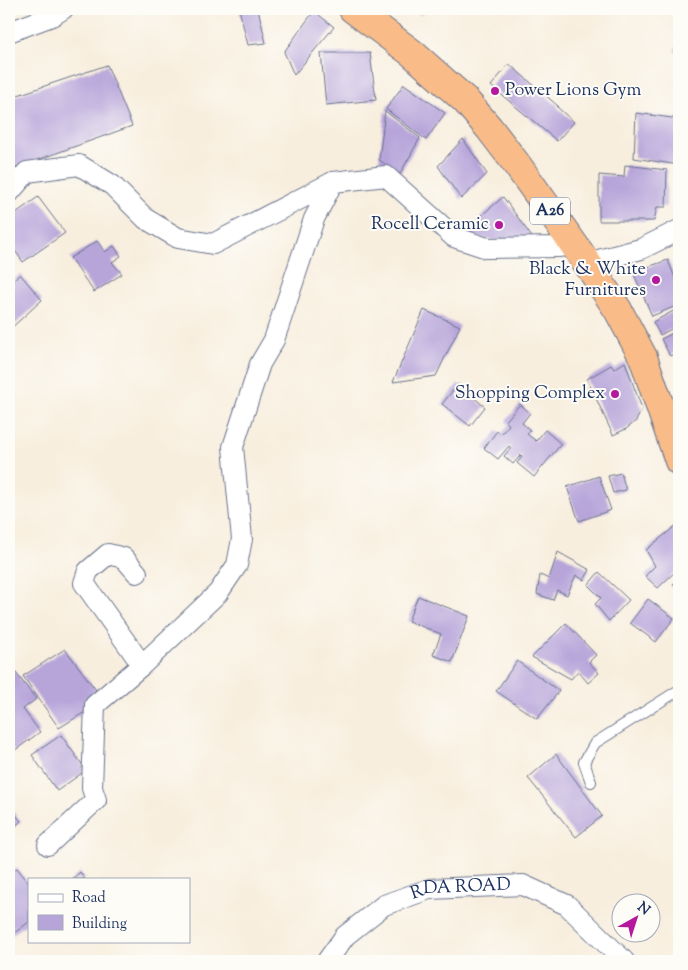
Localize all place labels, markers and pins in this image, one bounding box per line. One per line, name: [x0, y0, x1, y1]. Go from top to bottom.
place label: Power Lions Gym: [505, 78, 642, 104]
marker: Power Lions Gym: [489, 85, 501, 97]
place label: Rocell Ceramic: [371, 212, 489, 238]
marker: Rocell Ceramic: [493, 219, 505, 231]
place label: Black & White Furnitures: [529, 257, 646, 304]
marker: Black & White Furnitures: [650, 274, 662, 286]
place label: Shopping Complex: [455, 381, 605, 407]
marker: Shopping Complex: [609, 388, 621, 400]

